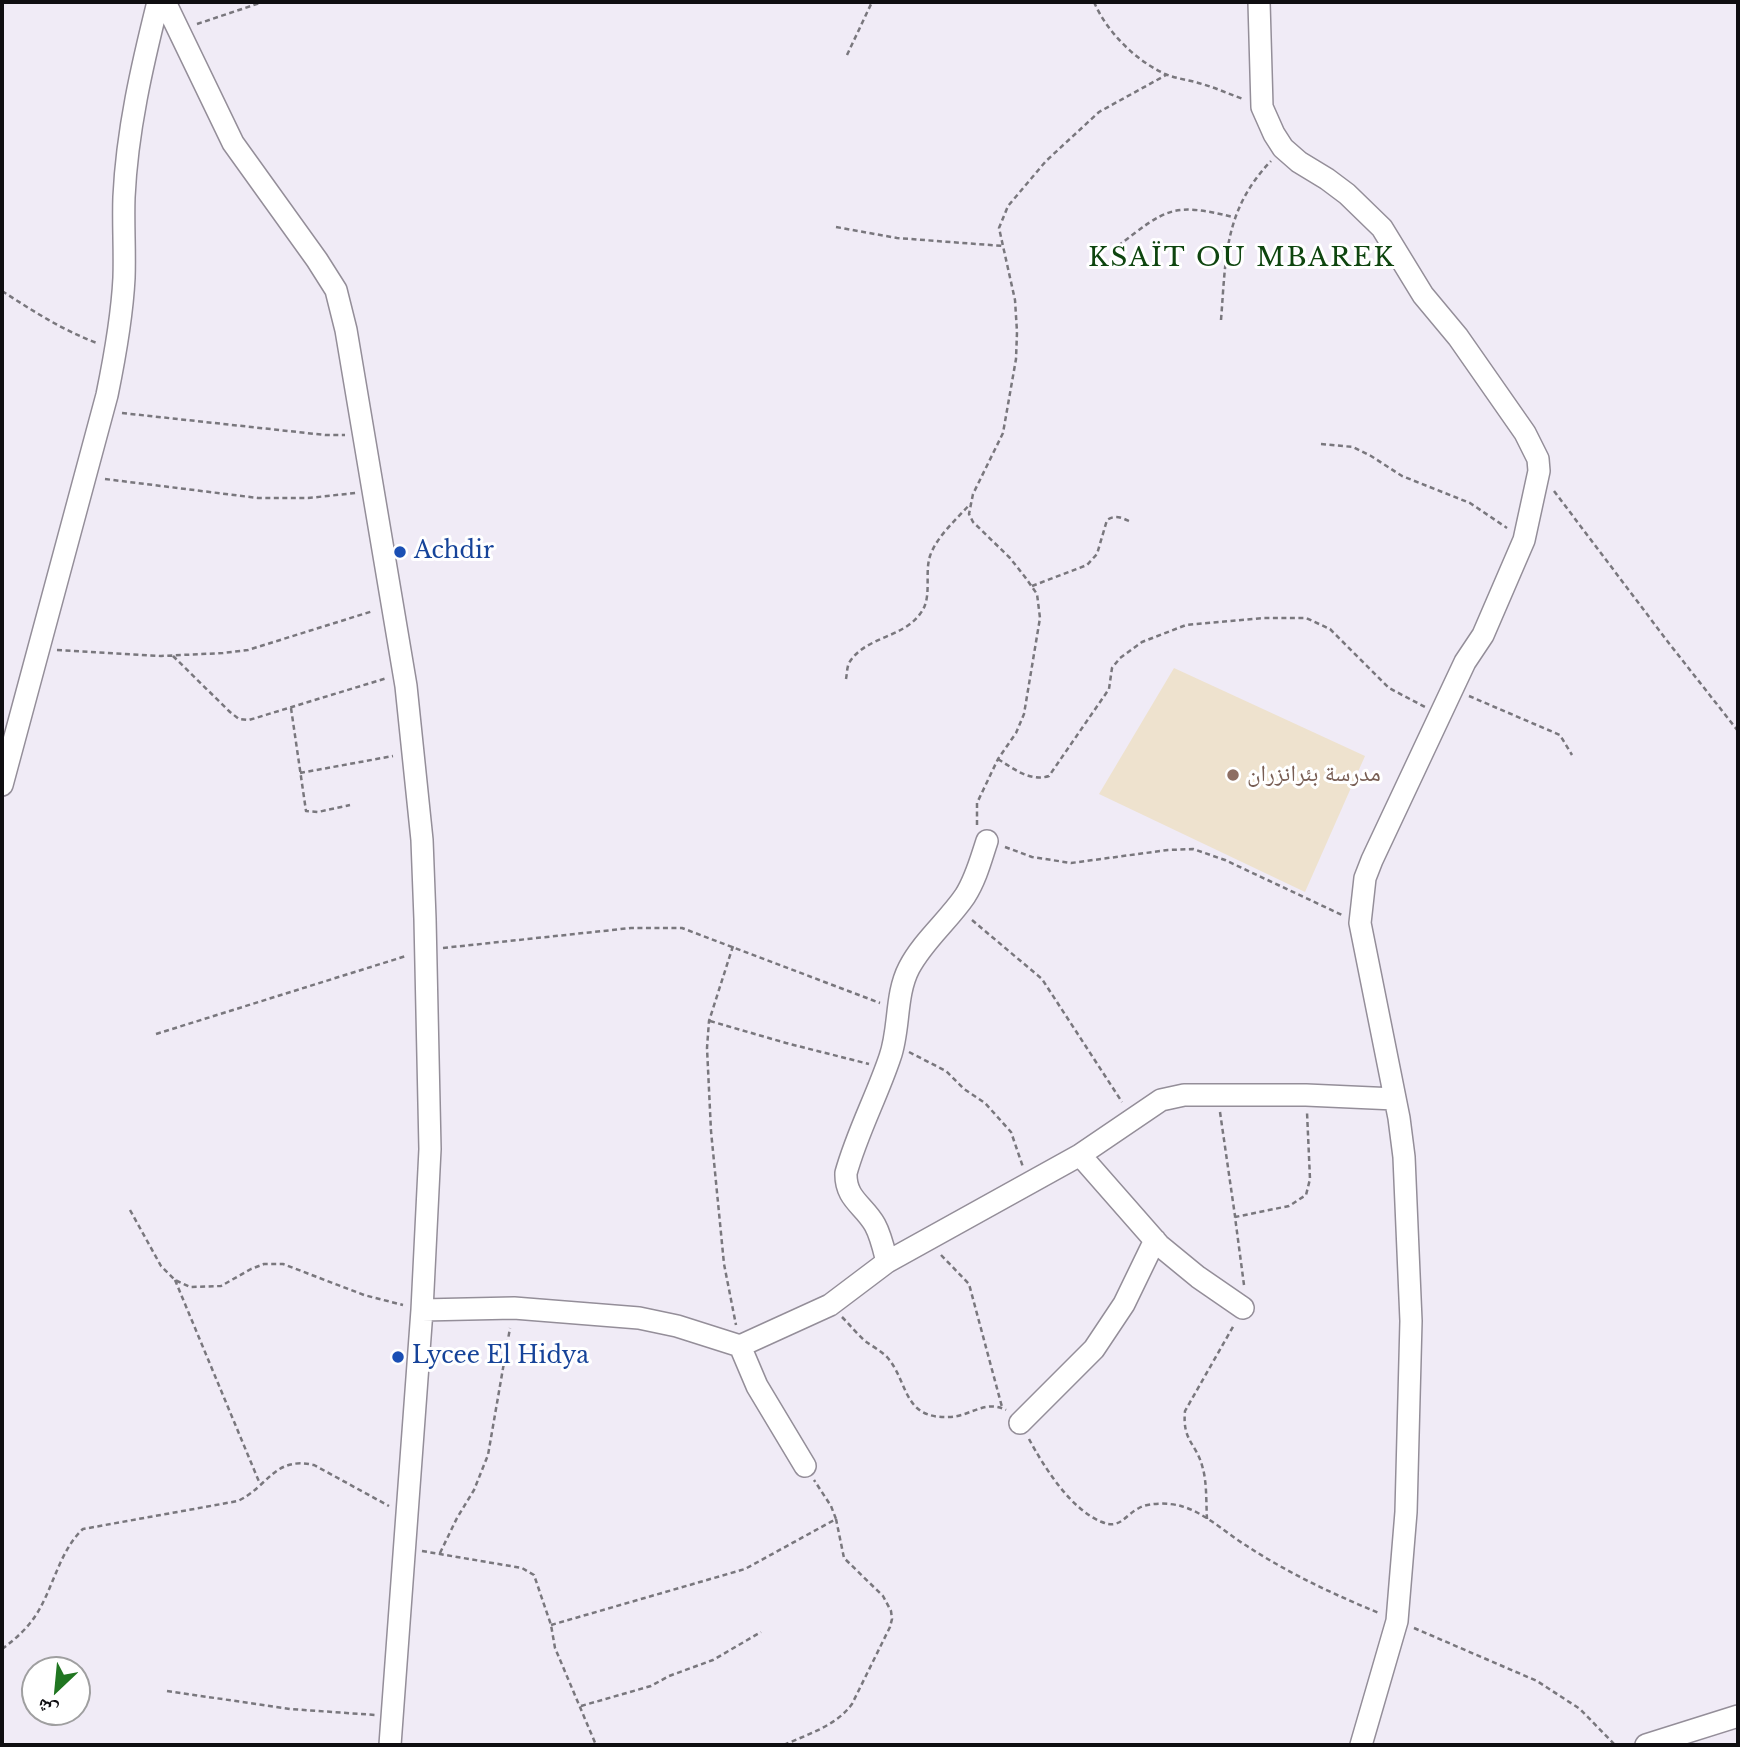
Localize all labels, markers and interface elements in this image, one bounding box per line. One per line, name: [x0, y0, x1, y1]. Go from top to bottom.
district label: KSAÏT OU MBAREK: [1090, 243, 1394, 275]
place label: Achdir: [414, 538, 494, 566]
marker: Achdir: [392, 544, 408, 560]
place label: مدرسة بئرانزران: [1247, 761, 1381, 789]
marker: مدرسة بئرانزران: [1225, 767, 1241, 783]
place label: Lycee El Hidya: [412, 1343, 589, 1371]
marker: Lycee El Hidya: [390, 1349, 406, 1365]
north arrow: [21, 1656, 91, 1726]
text: ش: [33, 1694, 62, 1723]

